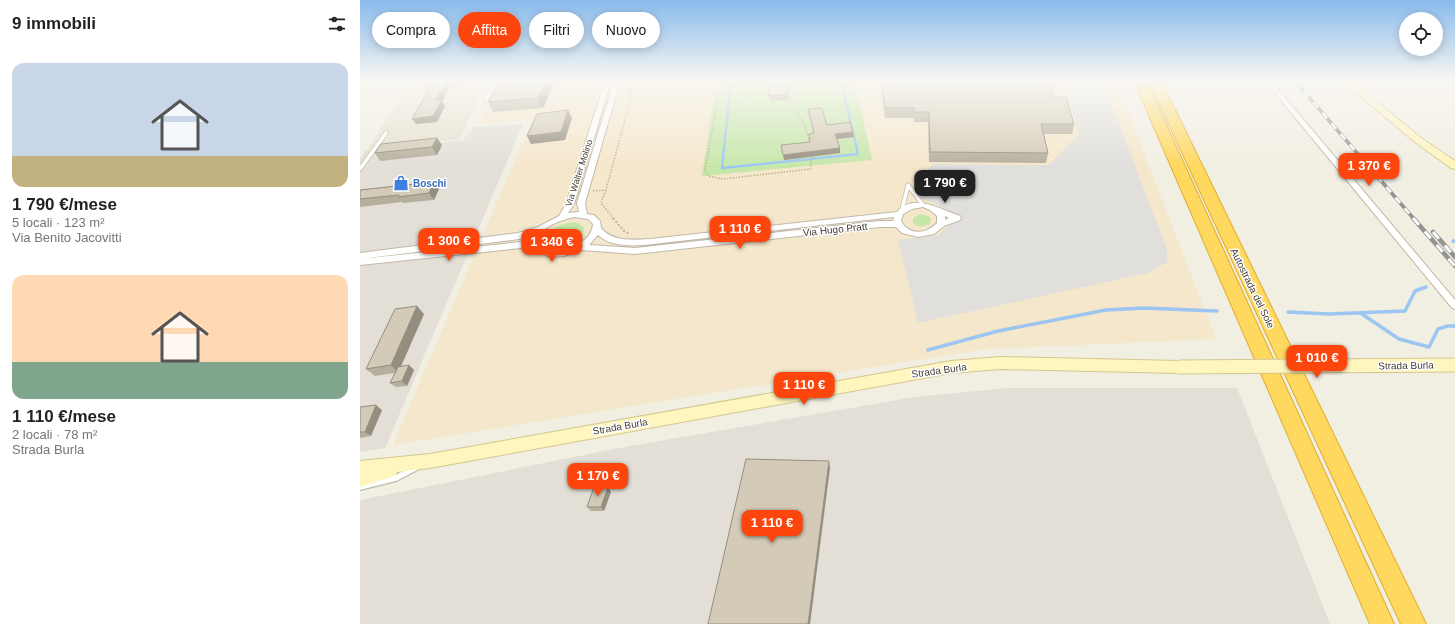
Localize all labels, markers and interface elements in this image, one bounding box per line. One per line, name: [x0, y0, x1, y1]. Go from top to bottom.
chip: Compra: [372, 12, 450, 48]
chip: Affitta: [458, 12, 521, 48]
chip: Filtri: [529, 12, 584, 48]
chip: Nuovo: [592, 12, 660, 48]
map controls: [1399, 12, 1443, 56]
button: locate: [1399, 12, 1443, 56]
icon: filters: [326, 13, 348, 35]
text: 9 immobili: [12, 14, 96, 33]
icon: home: [144, 89, 216, 161]
street label: Via Walter Molino: [563, 138, 595, 208]
pin: 1 370 €: [1332, 153, 1406, 187]
text: 1 370 €: [1347, 158, 1391, 173]
pin: 1 790 €: [908, 170, 982, 204]
shop icon: Boschi: [392, 174, 410, 192]
text: 1 790 €: [923, 175, 967, 190]
place label: Boschi: [413, 178, 447, 189]
text: 1 790 €/mese: [12, 195, 117, 214]
text: 5 locali · 123 m²: [12, 215, 104, 230]
pin: 1 110 €: [703, 216, 777, 250]
text: 1 110 €: [719, 221, 761, 236]
street label: Via Hugo Pratt: [802, 221, 868, 238]
pin: 1 300 €: [412, 228, 486, 262]
pin: 1 340 €: [515, 229, 589, 263]
text: Via Benito Jacovitti: [12, 230, 122, 245]
text: 1 300 €: [427, 233, 471, 248]
text: 1 340 €: [530, 234, 574, 249]
street label: Autostrada del Sole: [1228, 247, 1277, 330]
icon: home: [144, 301, 216, 373]
pin: 1 010 €: [1280, 345, 1354, 379]
text: 1 010 €: [1295, 350, 1339, 365]
street label: Strada Burla: [1378, 360, 1434, 371]
street label: Strada Burla: [911, 361, 968, 380]
pin: 1 110 €: [767, 372, 841, 406]
text: 1 110 €: [783, 377, 825, 392]
text: 1 110 €/mese: [12, 407, 116, 426]
street label: Strada Burla: [592, 416, 649, 437]
text: 2 locali · 78 m²: [12, 427, 97, 442]
text: Strada Burla: [12, 442, 84, 457]
pin: 1 170 €: [561, 463, 635, 497]
text: 1 170 €: [576, 468, 620, 483]
pin: 1 110 €: [735, 510, 809, 544]
text: 1 110 €: [751, 515, 793, 530]

